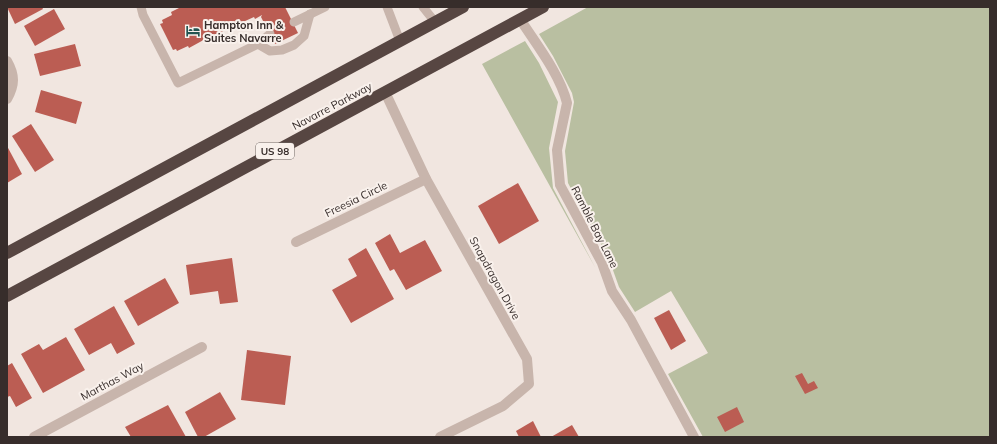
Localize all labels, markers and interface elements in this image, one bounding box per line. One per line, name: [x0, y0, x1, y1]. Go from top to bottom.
place label: Hampton Inn & Suites Navarre: [204, 18, 284, 45]
hotel icon: Hampton Inn & Suites Navarre: [185, 23, 201, 39]
street label: Navarre Parkway: [290, 79, 375, 133]
road number: US 98: [256, 143, 294, 159]
street label: Freesia Circle: [323, 178, 389, 220]
street label: Ramble Bay Lane: [568, 184, 622, 270]
street label: Snapdragon Drive: [466, 234, 524, 322]
street label: Marthas Way: [78, 358, 146, 404]

